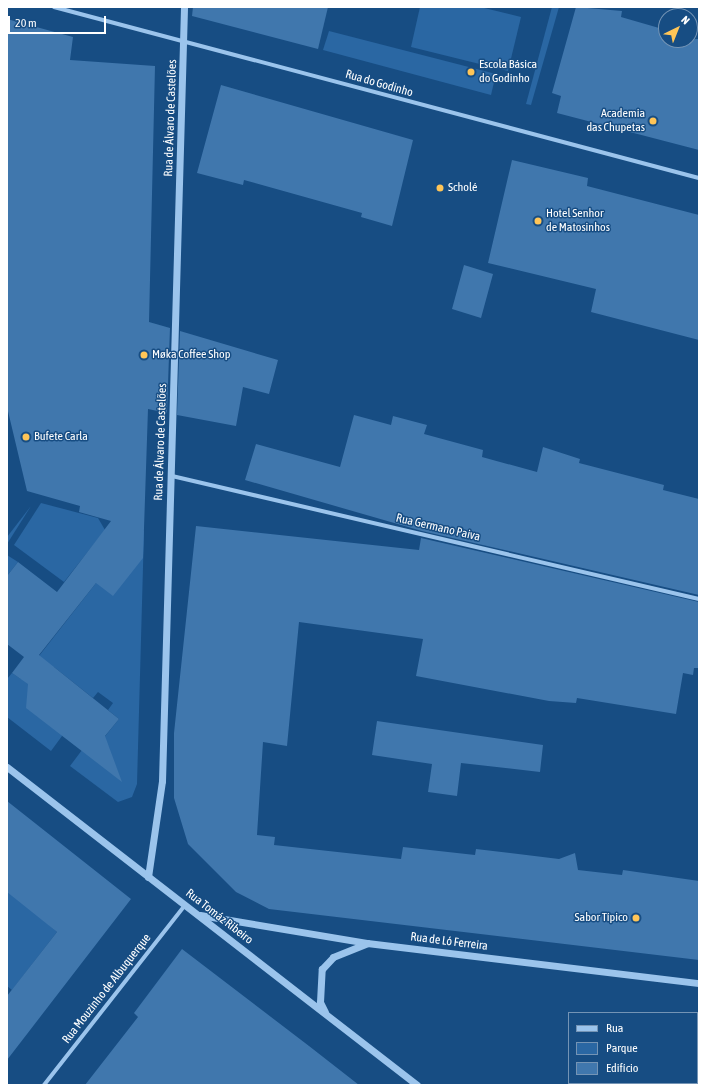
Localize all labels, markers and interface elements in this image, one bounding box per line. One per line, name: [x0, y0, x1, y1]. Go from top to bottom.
scale bar: [10, 8, 108, 34]
north arrow: [658, 8, 698, 48]
text: N: [679, 13, 692, 27]
text: 20 m: [15, 16, 37, 30]
place label: Escola Básica do Godinho: [479, 58, 537, 86]
street label: Rua de Álvaro de Castelões: [162, 59, 180, 177]
street label: Rua do Godinho: [344, 67, 414, 101]
marker: Escola Básica do Godinho: [466, 67, 476, 77]
place label: Academia das Chupetas: [586, 107, 645, 135]
marker: Academia das Chupetas: [648, 116, 658, 126]
place label: Scholé: [448, 181, 477, 195]
marker: Scholé: [435, 183, 445, 193]
place label: Hotel Senhor de Matosinhos: [546, 207, 610, 235]
marker: Hotel Senhor de Matosinhos: [533, 216, 543, 226]
place label: Møka Coffee Shop: [152, 348, 230, 362]
marker: Møka Coffee Shop: [139, 350, 149, 360]
street label: Rua de Álvaro de Castelões: [152, 383, 170, 501]
place label: Bufete Carla: [34, 430, 88, 444]
marker: Bufete Carla: [21, 432, 31, 442]
street label: Rua Germano Paiva: [394, 511, 482, 545]
street label: Rua Tomáz Ribeiro: [183, 886, 255, 948]
place label: Sabor Típico: [575, 911, 628, 925]
marker: Sabor Típico: [631, 913, 641, 923]
street label: Rua de Ló Ferreira: [409, 930, 489, 954]
street label: Rua Mouzinho de Albuquerque: [60, 931, 154, 1047]
legend: [568, 1012, 698, 1084]
text: Rua: [606, 1021, 623, 1035]
text: Parque: [606, 1041, 638, 1055]
text: Edifício: [606, 1061, 638, 1075]

